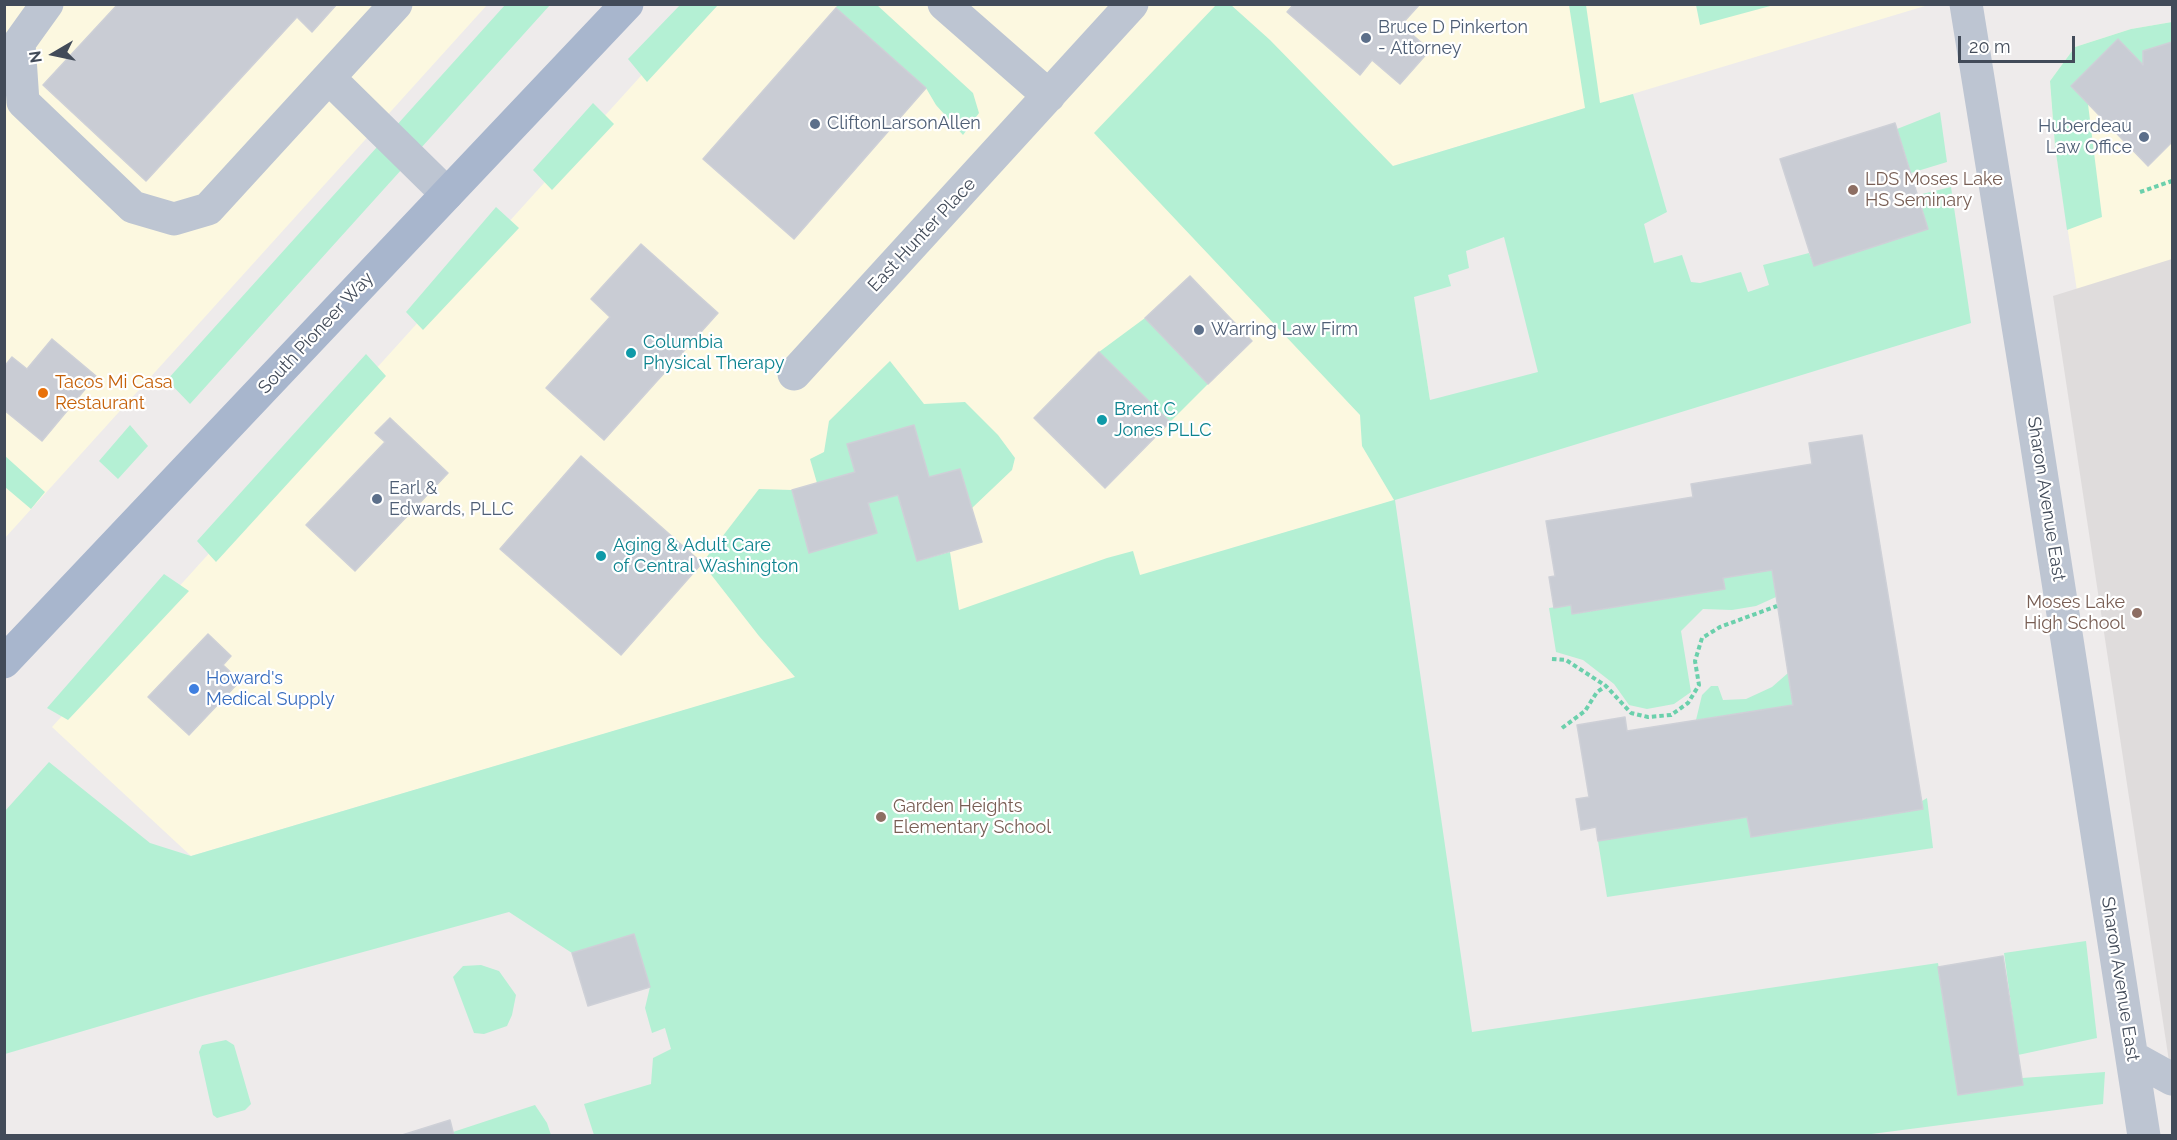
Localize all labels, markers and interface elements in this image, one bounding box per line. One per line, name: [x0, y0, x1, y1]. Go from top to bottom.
place label: Bruce D Pinkerton - Attorney: [1378, 17, 1528, 60]
north arrow: [24, 24, 84, 84]
scale bar: [1961, 24, 2078, 62]
marker: Bruce D Pinkerton - Attorney: [1359, 31, 1373, 45]
text: 20 m: [1969, 36, 2011, 57]
text: N: [25, 49, 46, 64]
place label: CliftonLarsonAllen: [827, 113, 981, 135]
place label: Huberdeau Law Office: [2038, 116, 2132, 158]
marker: CliftonLarsonAllen: [808, 117, 822, 131]
marker: Huberdeau Law Office: [2137, 130, 2151, 144]
place label: LDS Moses Lake HS Seminary: [1865, 169, 2003, 212]
street label: East Hunter Place: [864, 174, 980, 296]
marker: LDS Moses Lake HS Seminary: [1846, 183, 1860, 197]
street label: South Pioneer Way: [254, 268, 378, 398]
place label: Warring Law Firm: [1211, 319, 1358, 341]
marker: Warring Law Firm: [1192, 323, 1206, 337]
place label: Columbia Physical Therapy: [643, 332, 784, 374]
marker: Columbia Physical Therapy: [624, 346, 638, 360]
place label: Tacos Mi Casa Restaurant: [55, 372, 173, 415]
marker: Tacos Mi Casa Restaurant: [36, 386, 50, 400]
place label: Brent C Jones PLLC: [1114, 399, 1212, 442]
marker: Brent C Jones PLLC: [1095, 413, 1109, 427]
street label: Sharon Avenue East: [2022, 415, 2070, 583]
place label: Earl & Edwards, PLLC: [389, 478, 514, 520]
marker: Earl & Edwards, PLLC: [370, 492, 384, 506]
place label: Aging & Adult Care of Central Washington: [613, 535, 799, 578]
marker: Aging & Adult Care of Central Washington: [594, 549, 608, 563]
place label: Moses Lake High School: [2024, 592, 2125, 634]
marker: Moses Lake High School: [2130, 606, 2144, 620]
place label: Howard's Medical Supply: [206, 668, 335, 710]
marker: Howard's Medical Supply: [187, 682, 201, 696]
place label: Garden Heights Elementary School: [893, 796, 1051, 838]
marker: Garden Heights Elementary School: [874, 810, 888, 824]
street label: Sharon Avenue East: [2096, 895, 2144, 1063]

